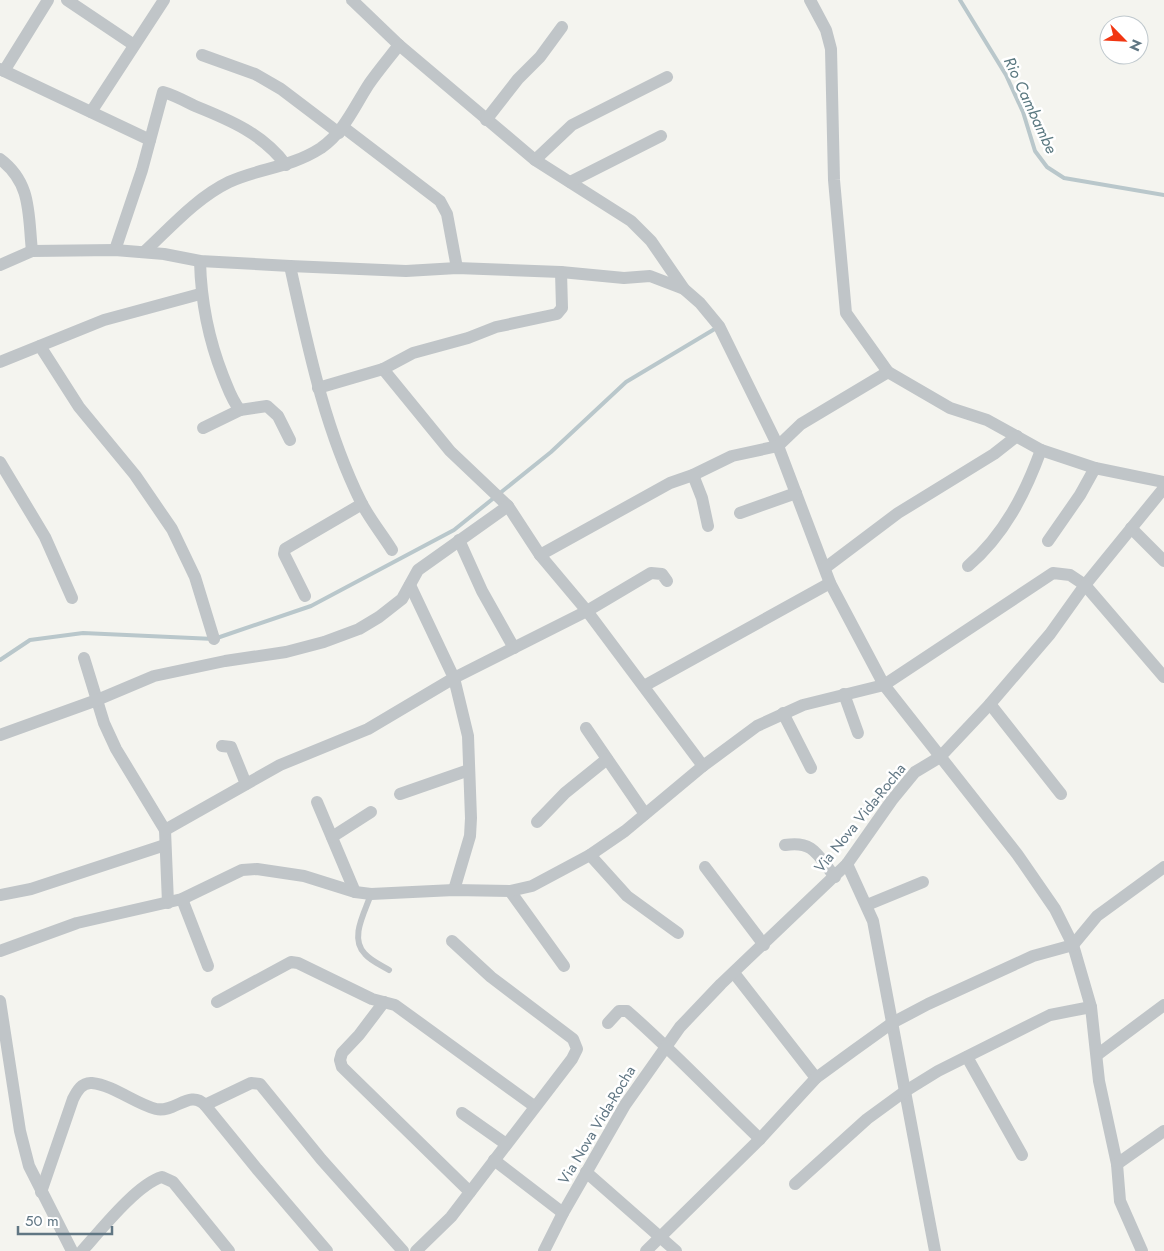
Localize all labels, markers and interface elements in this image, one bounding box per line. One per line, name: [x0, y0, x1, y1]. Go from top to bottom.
north arrow: [1099, 15, 1149, 65]
text: N: [1124, 36, 1147, 54]
water label: Rio Cambambe: [998, 53, 1063, 157]
street label: Via Nova Vida-Rocha: [809, 759, 911, 877]
street label: Via Nova Vida-Rocha: [553, 1061, 641, 1189]
scale bar: [18, 1204, 111, 1236]
text: 50 m: [25, 1210, 59, 1232]

